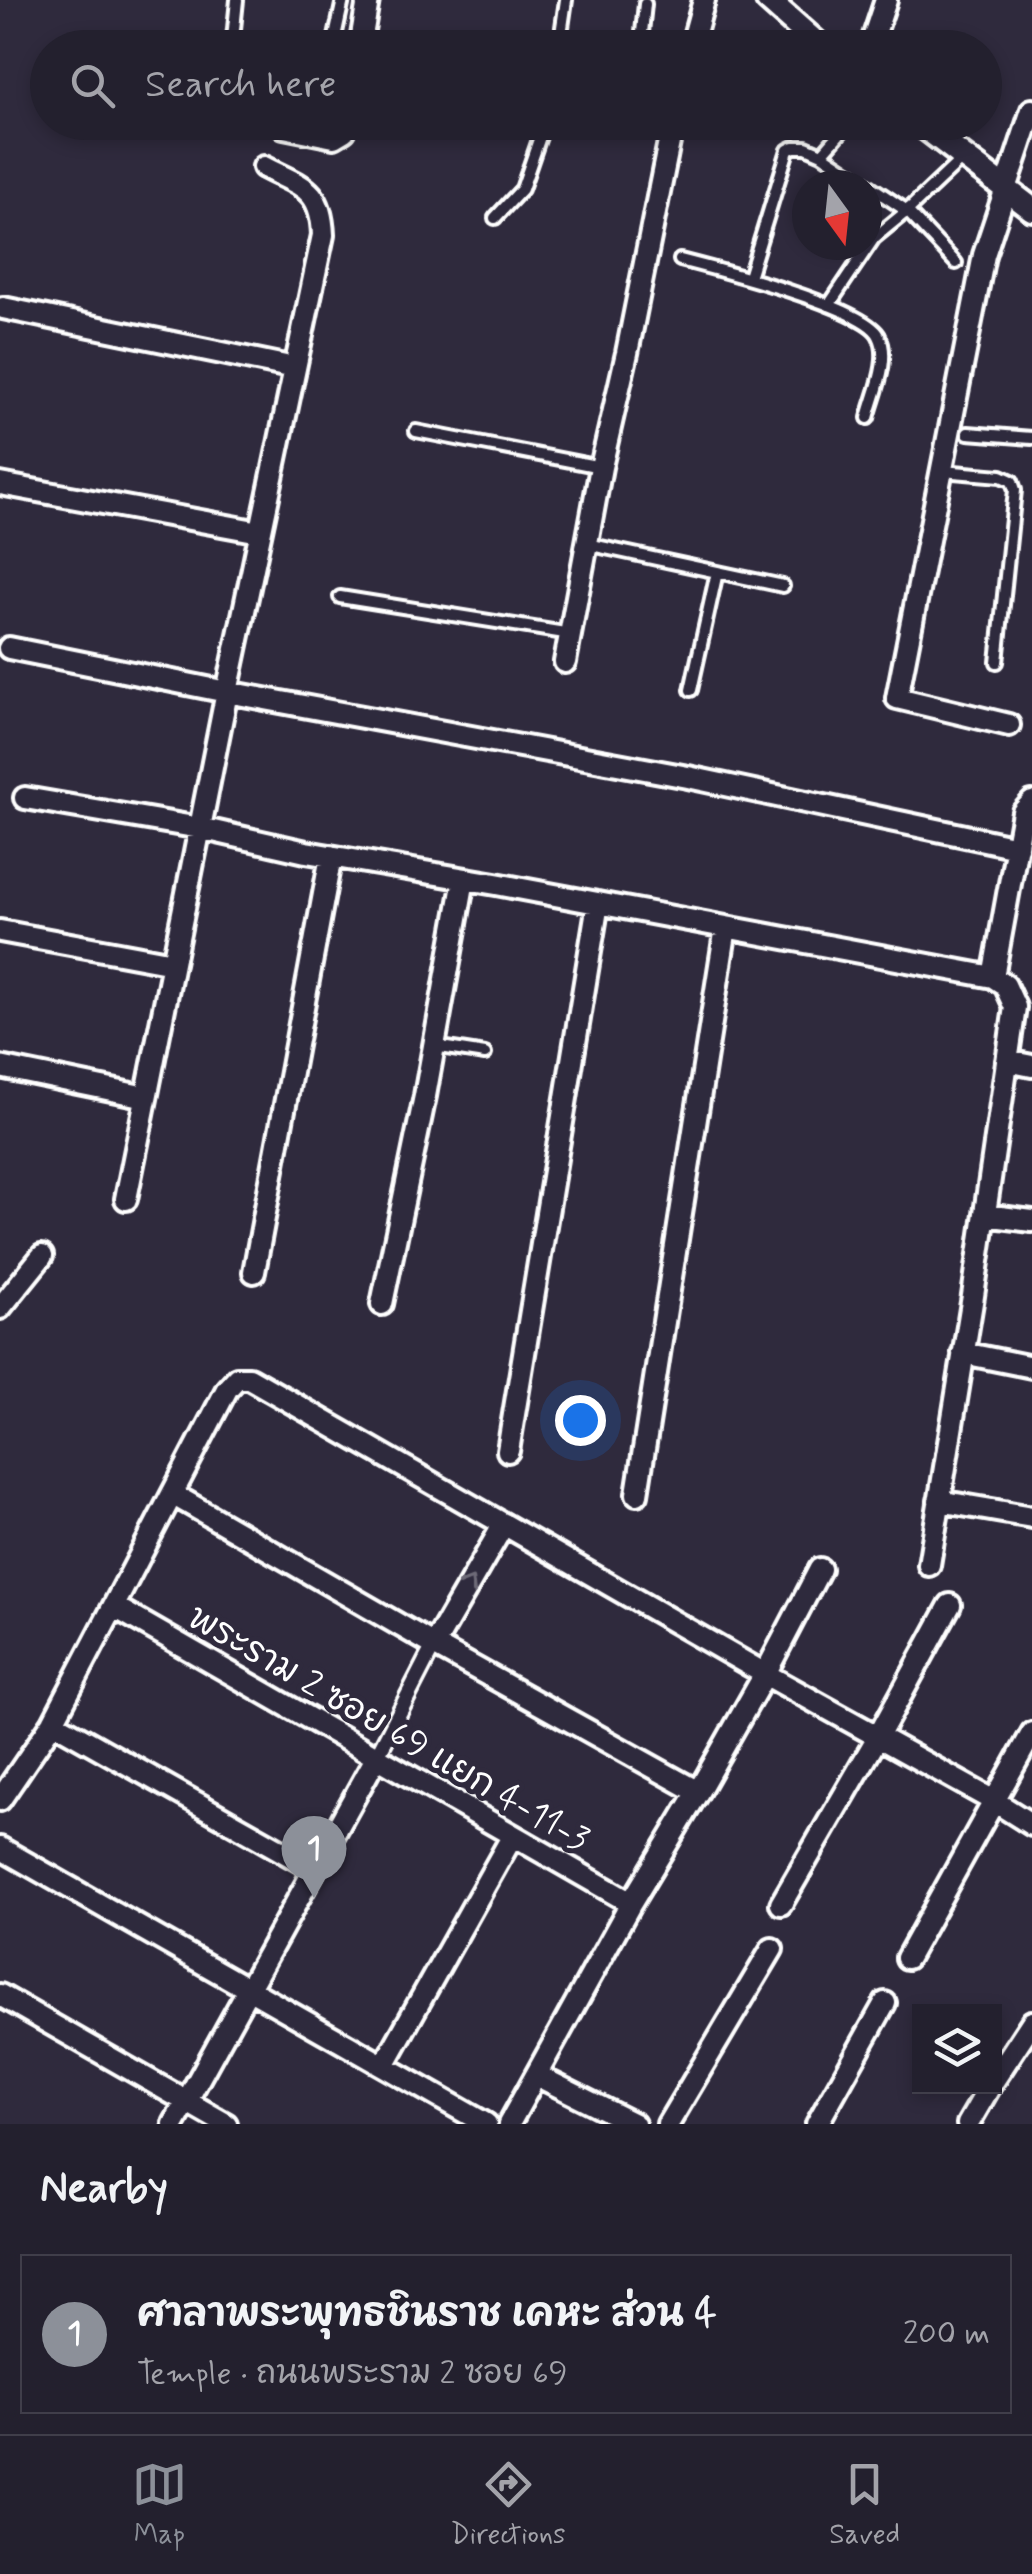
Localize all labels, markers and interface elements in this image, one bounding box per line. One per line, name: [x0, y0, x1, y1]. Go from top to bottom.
search box: [30, 30, 1002, 140]
icon: search: [65, 58, 120, 113]
text: Search here: [145, 61, 336, 110]
north arrow: [792, 170, 882, 260]
your location: [555, 1395, 606, 1446]
one-way arrow: [457, 1577, 476, 1595]
street label: พระราม 2 ซอย 69 แยก 4-11-3: [181, 1595, 597, 1859]
pin: 1: [282, 1816, 346, 1898]
map controls: [912, 2004, 1002, 2094]
button: layers: [912, 2004, 1002, 2094]
text: Nearby: [40, 2162, 168, 2217]
text: ศาลาพระพุทธชินราช เคหะ ส่วน 4: [137, 2290, 717, 2339]
text: 1: [67, 2313, 82, 2355]
text: 200 m: [903, 2313, 990, 2355]
text: Temple · ถนนพระราม 2 ซอย 69: [137, 2353, 568, 2395]
tab: Map: [132, 2457, 187, 2554]
tab: Directions: [451, 2457, 566, 2554]
tab: Saved: [829, 2457, 900, 2554]

